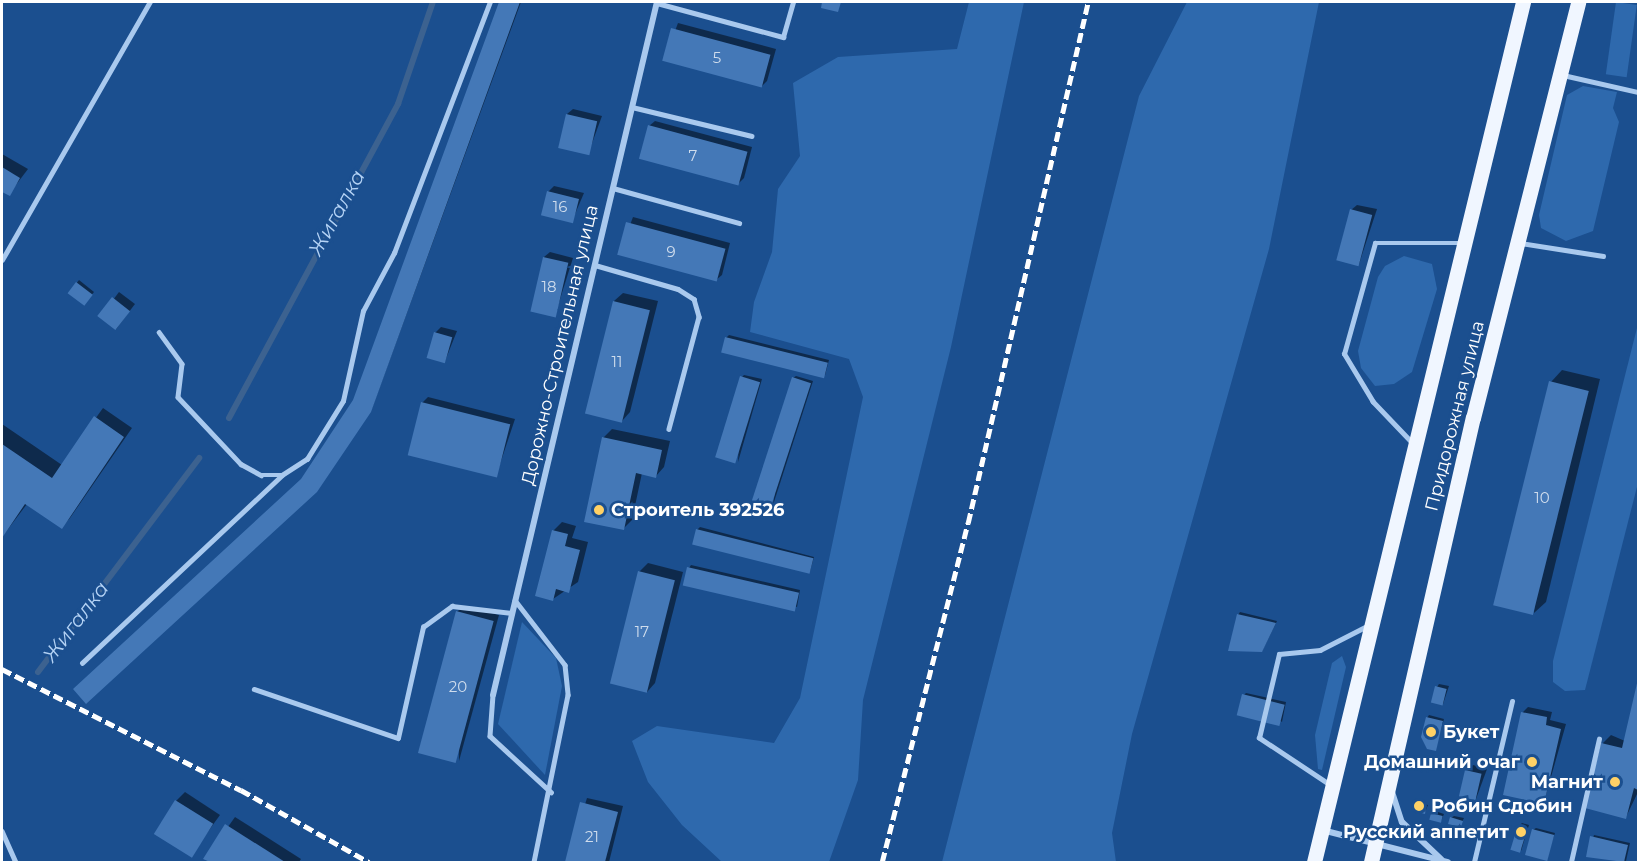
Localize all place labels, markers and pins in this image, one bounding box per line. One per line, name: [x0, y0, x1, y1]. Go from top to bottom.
place label: Строитель 392526: [611, 499, 785, 521]
marker: Строитель 392526: [592, 503, 606, 517]
place label: Букет: [1443, 721, 1499, 743]
marker: Букет: [1424, 725, 1438, 739]
place label: Домашний очаг: [1364, 751, 1520, 773]
marker: Домашний очаг: [1525, 755, 1539, 769]
place label: Магнит: [1531, 771, 1603, 793]
marker: Магнит: [1608, 775, 1622, 789]
place label: Робин Сдобин: [1431, 795, 1573, 817]
marker: Робин Сдобин: [1412, 799, 1426, 813]
place label: Русский аппетит: [1343, 821, 1509, 843]
marker: Русский аппетит: [1514, 825, 1528, 839]

